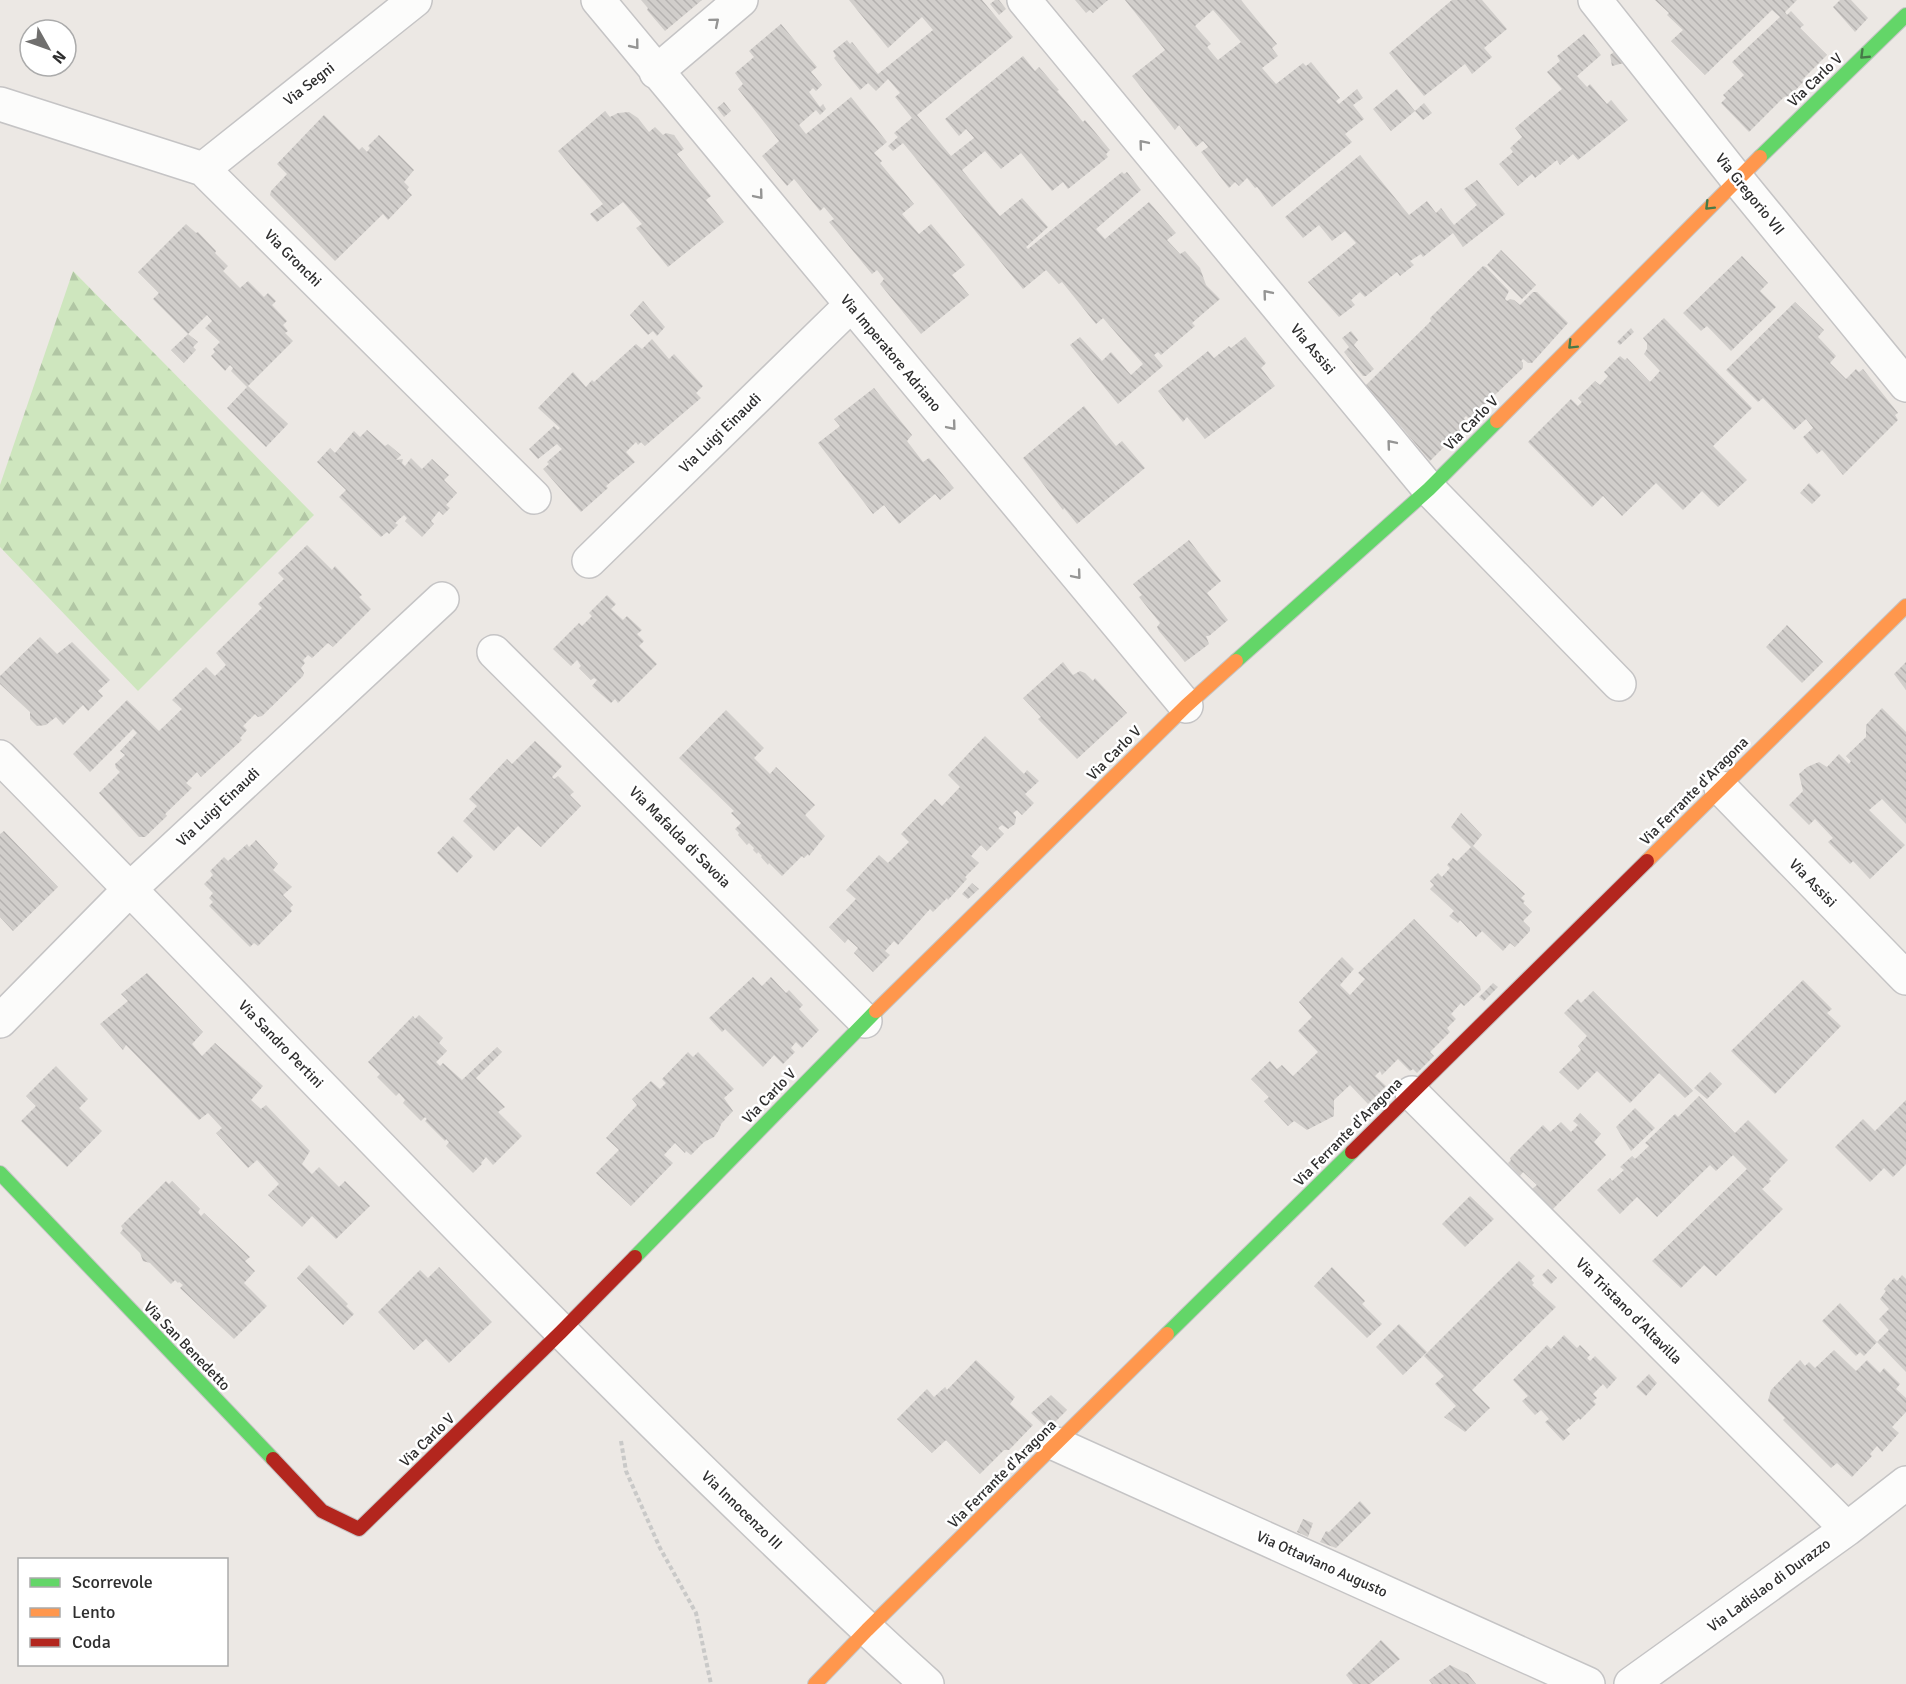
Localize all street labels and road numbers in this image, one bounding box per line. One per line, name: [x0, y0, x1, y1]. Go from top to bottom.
street label: Via Carlo V: [1784, 49, 1847, 111]
street label: Via Segni: [280, 59, 338, 109]
street label: Via Gregorio VII: [1712, 149, 1788, 239]
street label: Via Gronchi: [261, 226, 325, 290]
street label: Via Imperatore Adriano: [837, 291, 945, 415]
street label: Via Assisi: [1287, 320, 1339, 378]
street label: Via Luigi Einaudi: [675, 389, 765, 477]
street label: Via Carlo V: [1440, 392, 1502, 454]
street label: Via Carlo V: [1083, 722, 1145, 784]
street label: Via Ferrante d'Aragona: [1636, 733, 1752, 849]
street label: Via Luigi Einaudi: [173, 764, 263, 850]
street label: Via Mafalda di Savoia: [625, 782, 735, 892]
street label: Via Assisi: [1785, 855, 1841, 911]
street label: Via Sandro Pertini: [235, 996, 327, 1092]
street label: Via Carlo V: [738, 1064, 800, 1127]
street label: Via Ferrante d'Aragona: [1290, 1074, 1406, 1190]
street label: Via Tristano d'Altavilla: [1572, 1254, 1686, 1368]
street label: Via San Benedetto: [140, 1298, 234, 1394]
street label: Via Carlo V: [396, 1409, 459, 1471]
street label: Via Ferrante d'Aragona: [944, 1416, 1060, 1532]
street label: Via Innocenzo III: [698, 1467, 786, 1553]
street label: Via Ottaviano Augusto: [1254, 1527, 1391, 1601]
street label: Via Ladislao di Durazzo: [1704, 1534, 1834, 1636]

